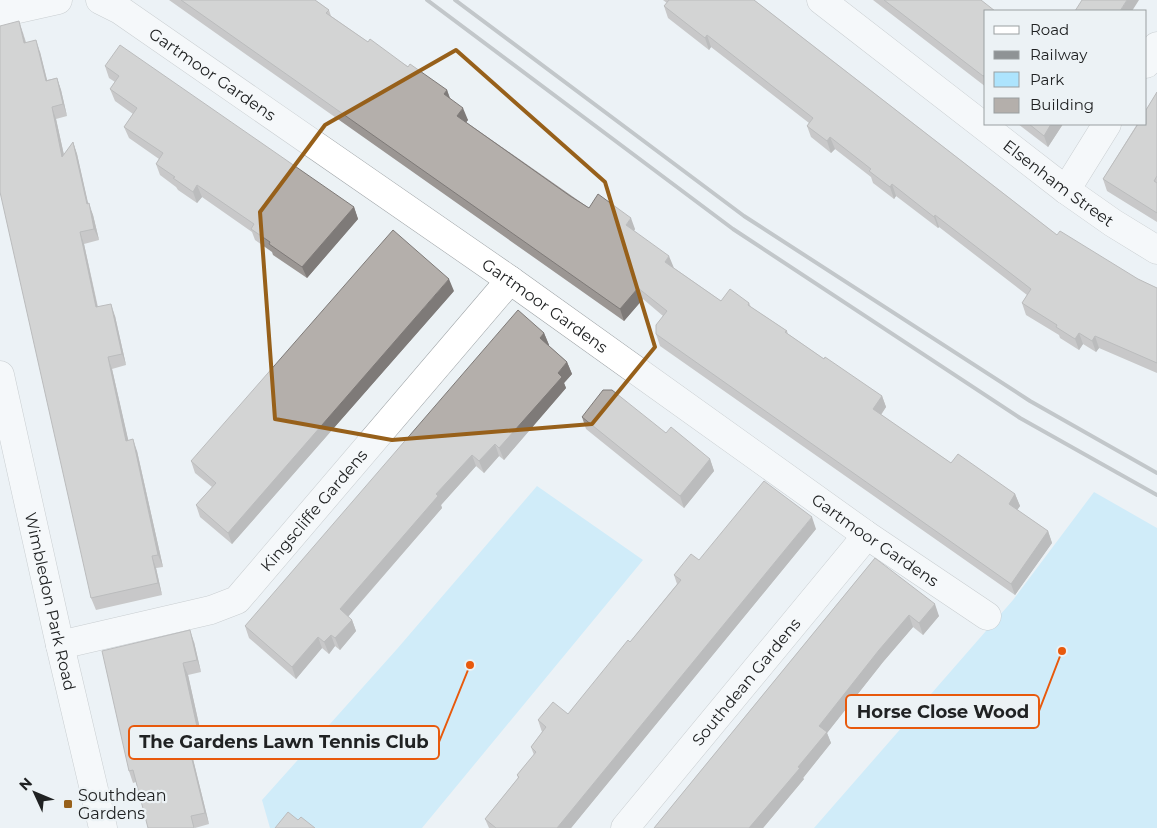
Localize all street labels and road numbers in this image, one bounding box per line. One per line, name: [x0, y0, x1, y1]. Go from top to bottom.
street label: Gartmoor Gardens: [145, 24, 280, 125]
street label: Elsenham Street: [999, 136, 1118, 231]
street label: Gartmoor Gardens: [478, 255, 612, 357]
street label: Kingscliffe Gardens: [257, 445, 372, 575]
street label: Gartmoor Gardens: [808, 490, 942, 591]
street label: Wimbledon Park Road: [21, 511, 79, 693]
street label: Southdean Gardens: [688, 614, 805, 750]

